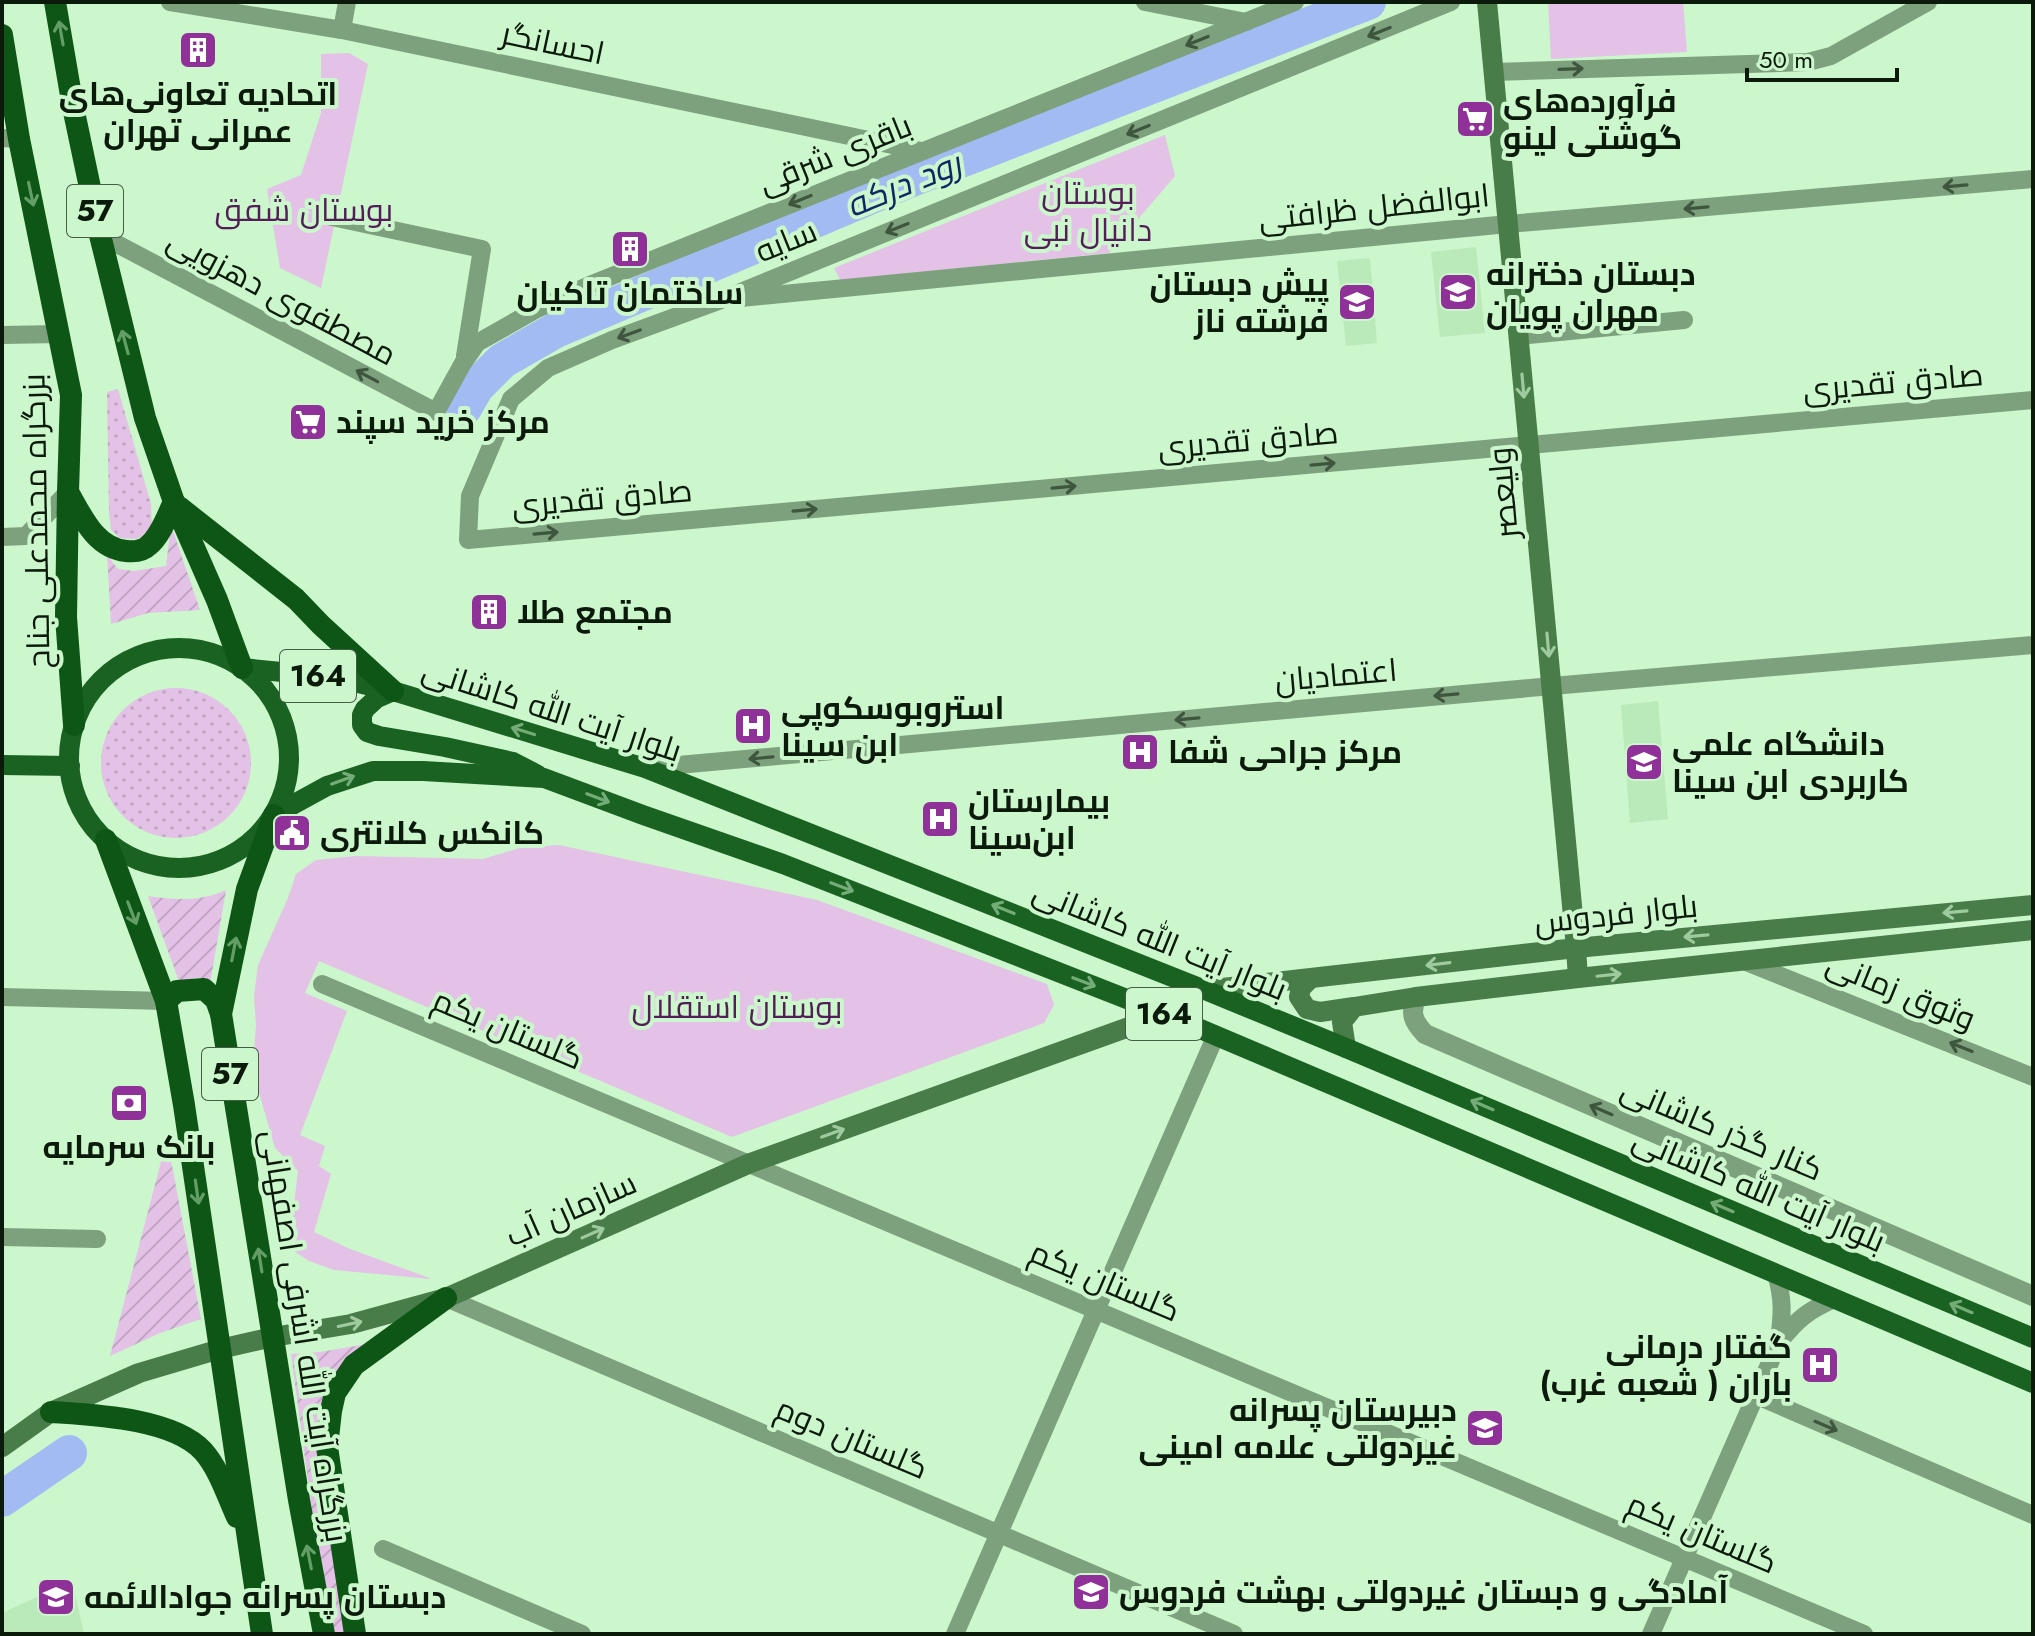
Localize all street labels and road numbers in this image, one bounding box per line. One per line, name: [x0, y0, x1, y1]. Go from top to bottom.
street label: احسانگر: [495, 9, 609, 76]
street label: باقری شرقی: [751, 102, 919, 206]
street label: ابوالفضل ظرافتی: [1256, 172, 1492, 242]
road number: 57: [67, 185, 123, 237]
street label: سایه: [748, 208, 824, 274]
street label: مصطفوی دهزویی: [159, 217, 405, 377]
street label: صادق تقدیری: [1801, 351, 1985, 413]
street label: بزرگراه محمدعلی جناح: [10, 373, 62, 669]
street label: صادق تقدیری: [1156, 409, 1340, 471]
street label: ولیعصر: [1476, 445, 1530, 543]
street label: صادق تقدیری: [510, 467, 694, 529]
street label: بلوار آیت الله کاشانی: [416, 646, 688, 774]
street label: اعتمادیان: [1273, 647, 1399, 703]
road number: 164: [280, 650, 356, 702]
street label: بلوار آیت الله کاشانی: [1026, 868, 1294, 1012]
street label: بلوار فردوس: [1532, 883, 1700, 945]
street label: وثوق زمانی: [1820, 940, 1982, 1042]
street label: گلستان یکم: [426, 977, 590, 1081]
road number: 164: [1126, 988, 1202, 1040]
road number: 57: [202, 1048, 258, 1100]
street label: کنار گذر کاشانی: [1614, 1066, 1830, 1192]
street label: بلوار آیت الله کاشانی: [1626, 1116, 1892, 1264]
street label: بزرگراه آیت الله اشرفی اصفهانی: [250, 1126, 360, 1546]
street label: سازمان آب: [498, 1160, 644, 1258]
street label: گلستان یکم: [1023, 1229, 1187, 1333]
street label: گلستان دوم: [769, 1385, 935, 1491]
street label: گلستان یکم: [1620, 1481, 1784, 1585]

